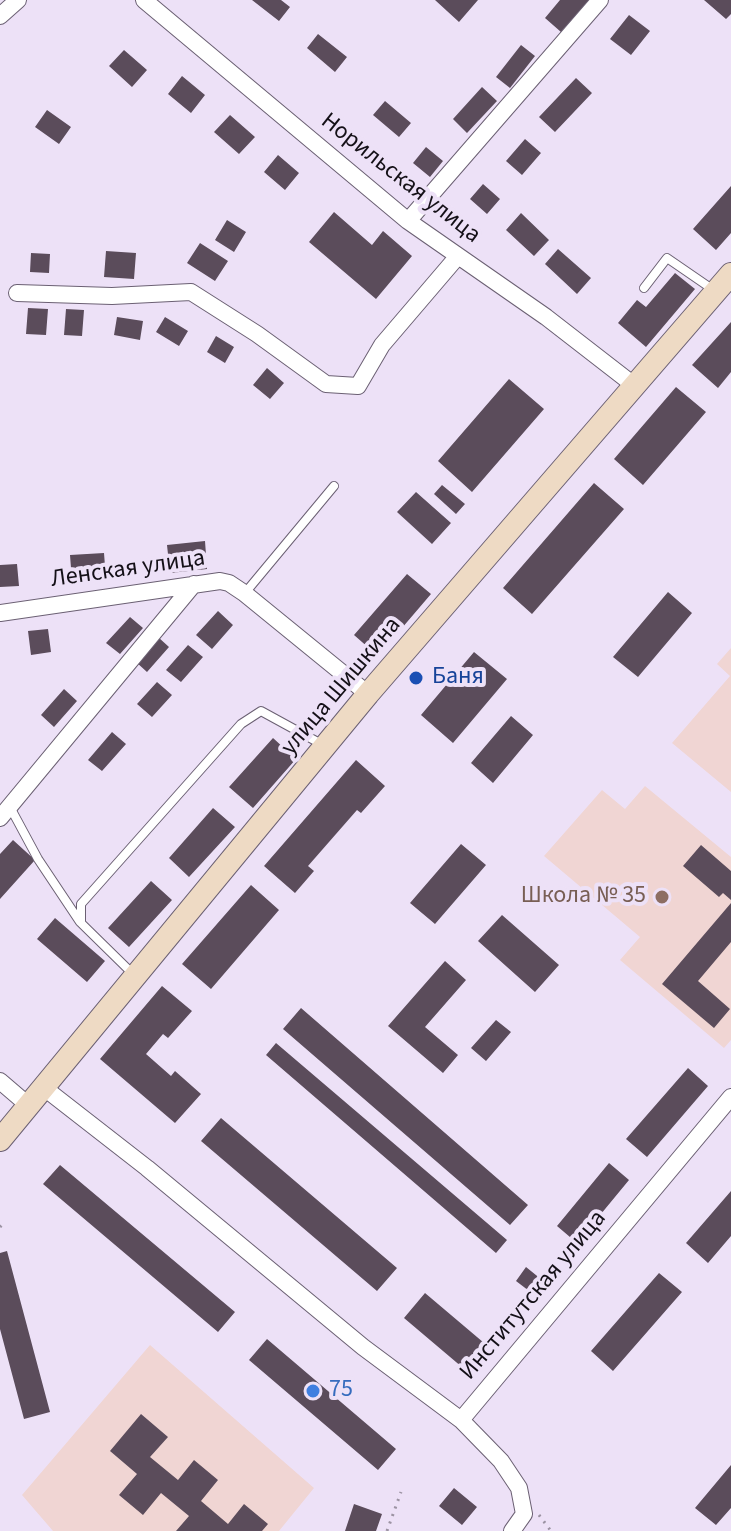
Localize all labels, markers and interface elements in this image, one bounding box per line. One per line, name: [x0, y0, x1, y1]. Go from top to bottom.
street label: Норильская улица: [314, 108, 486, 250]
street label: Ленская улица: [49, 545, 207, 595]
street label: улица Шишкина: [276, 612, 408, 762]
place label: Баня: [432, 664, 484, 692]
marker: Баня: [407, 669, 425, 687]
place label: Школа № 35: [521, 883, 646, 911]
marker: Школа № 35: [653, 888, 671, 906]
street label: Институтская улица: [455, 1205, 613, 1387]
place label: 75: [329, 1377, 353, 1405]
marker: 75: [304, 1382, 322, 1400]

